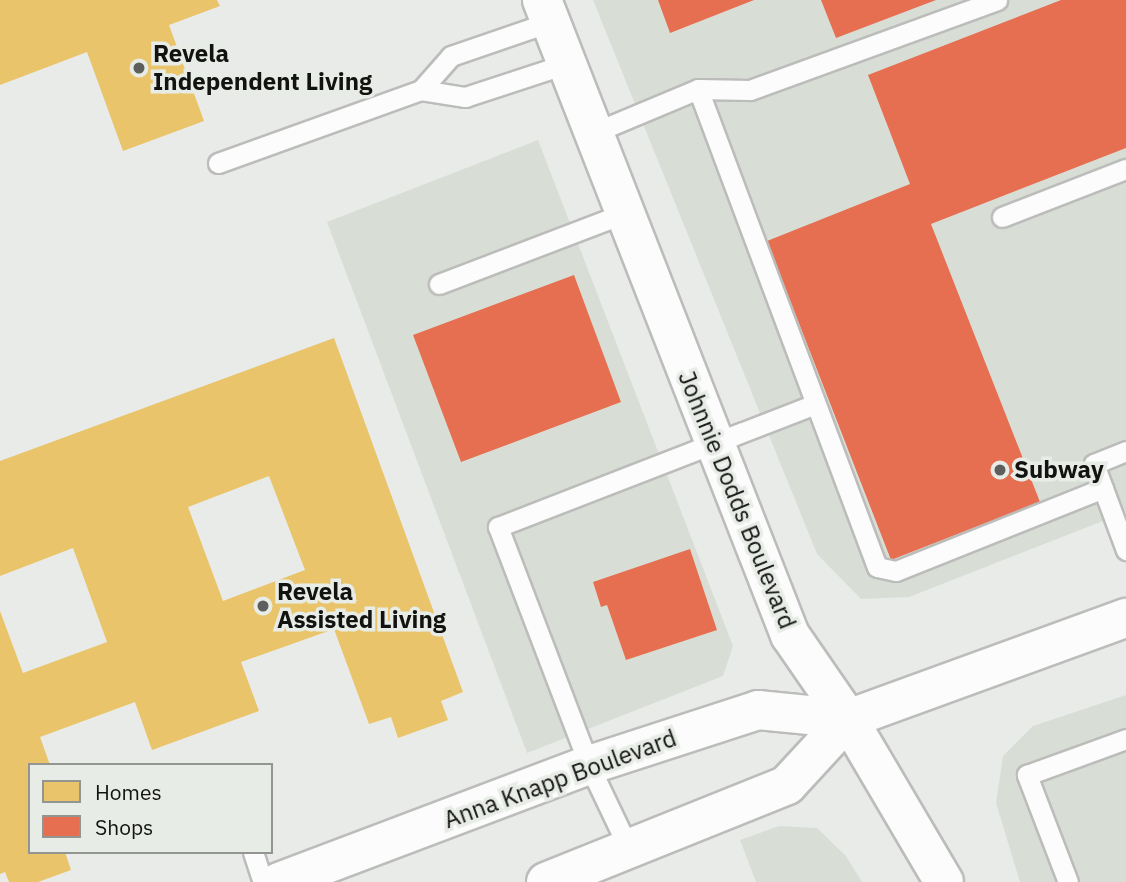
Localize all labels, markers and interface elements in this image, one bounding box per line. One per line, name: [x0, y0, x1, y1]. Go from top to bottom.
place label: Revela Independent Living: [153, 40, 372, 96]
marker: Revela Independent Living: [131, 60, 147, 76]
street label: Johnnie Dodds Boulevard: [672, 367, 802, 633]
place label: Subway: [1014, 456, 1104, 484]
marker: Subway: [992, 462, 1008, 478]
place label: Revela Assisted Living: [277, 578, 446, 634]
marker: Revela Assisted Living: [255, 598, 271, 614]
street label: Anna Knapp Boulevard: [440, 724, 680, 834]
legend: [28, 763, 273, 854]
text: Homes: [95, 778, 162, 806]
text: Shops: [95, 813, 153, 841]

